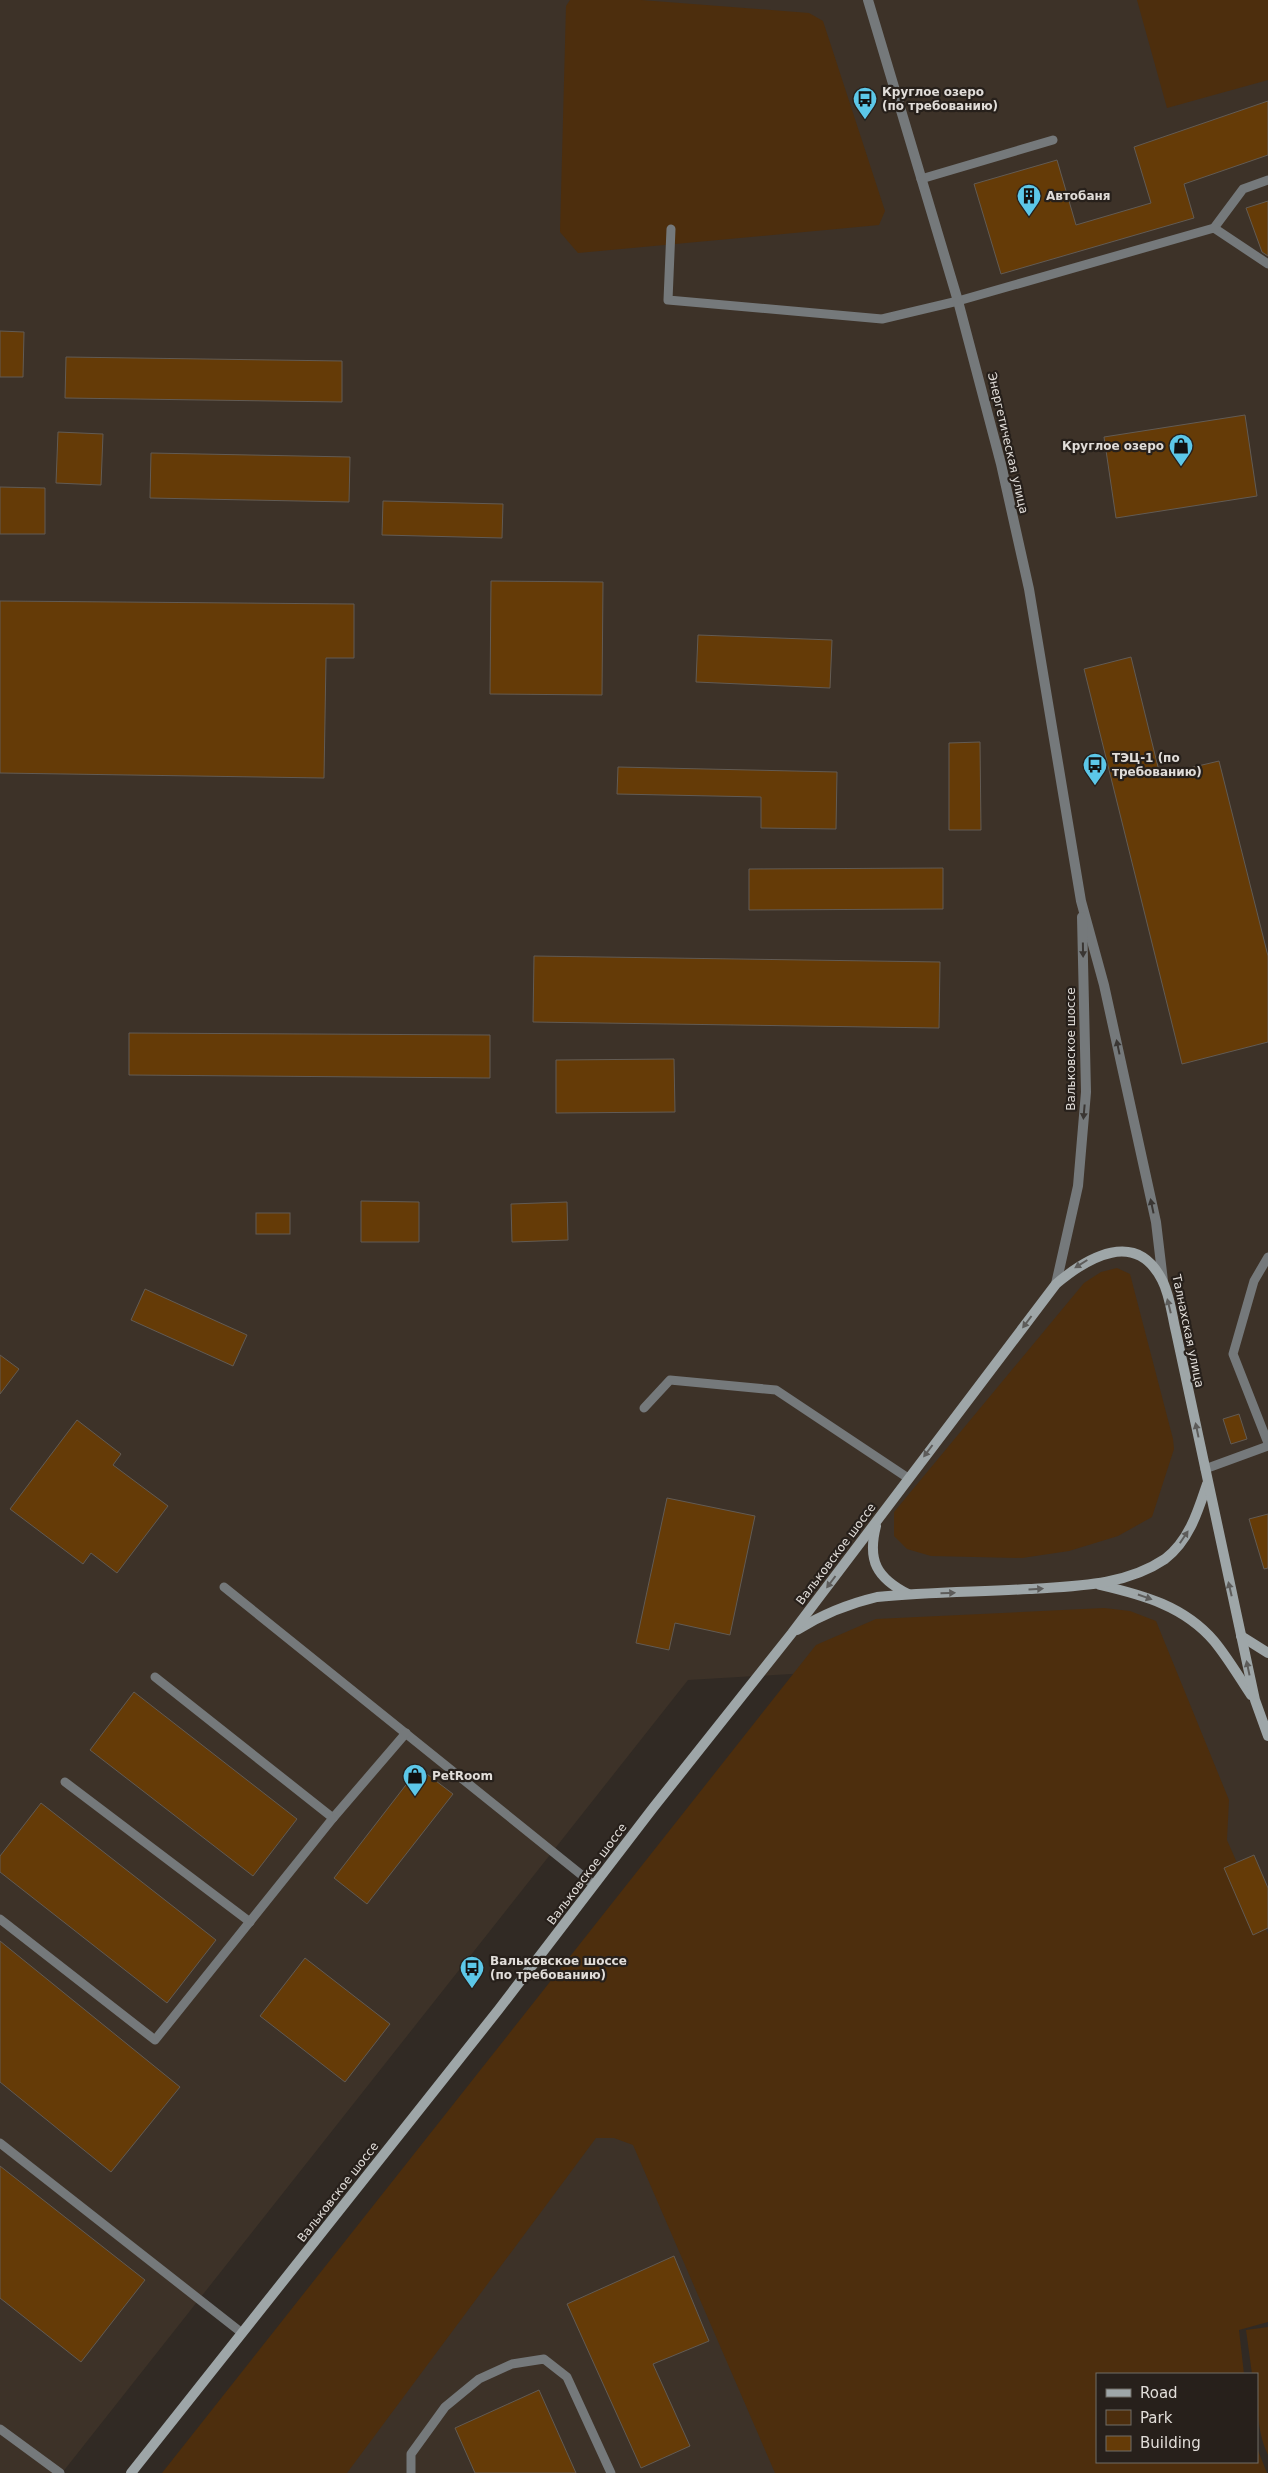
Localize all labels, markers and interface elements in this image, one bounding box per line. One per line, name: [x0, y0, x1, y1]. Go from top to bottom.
place label: Круглое озеро (по требованию): [882, 85, 998, 113]
bus stop icon: Круглое озеро (по требованию): [852, 86, 878, 120]
building icon: Автобаня: [1016, 183, 1042, 217]
place label: Автобаня: [1046, 189, 1111, 203]
street label: Энергетическая улица: [985, 371, 1031, 515]
shop icon: Круглое озеро: [1168, 433, 1194, 467]
place label: Круглое озеро: [1062, 439, 1164, 453]
place label: ТЭЦ-1 (по требованию): [1112, 751, 1202, 779]
bus stop icon: ТЭЦ-1 (по требованию): [1082, 752, 1108, 786]
one-way arrow: [1079, 942, 1087, 958]
street label: Вальковское шоссе: [1064, 987, 1078, 1111]
one-way arrow: [1114, 1040, 1122, 1055]
one-way arrow: [1080, 1104, 1088, 1120]
one-way arrow: [1148, 1198, 1156, 1214]
one-way arrow: [1074, 1260, 1087, 1269]
street label: Талнахская улица: [1169, 1272, 1207, 1389]
one-way arrow: [1165, 1299, 1173, 1314]
one-way arrow: [1021, 1315, 1032, 1328]
one-way arrow: [1193, 1422, 1201, 1437]
one-way arrow: [923, 1445, 933, 1458]
street label: Вальковское шоссе: [793, 1501, 879, 1607]
one-way arrow: [1179, 1530, 1189, 1544]
one-way arrow: [826, 1575, 836, 1589]
one-way arrow: [1226, 1581, 1234, 1596]
one-way arrow: [1028, 1584, 1044, 1592]
one-way arrow: [940, 1588, 956, 1596]
one-way arrow: [1138, 1593, 1153, 1601]
one-way arrow: [1244, 1661, 1252, 1676]
shop icon: PetRoom: [402, 1763, 428, 1797]
place label: PetRoom: [432, 1769, 493, 1783]
street label: Вальковское шоссе: [544, 1821, 630, 1927]
place label: Вальковское шоссе (по требованию): [490, 1954, 627, 1982]
bus stop icon: Вальковское шоссе (по требованию): [459, 1955, 485, 1989]
street label: Вальковское шоссе: [295, 2139, 381, 2245]
legend: [1096, 2373, 1258, 2463]
text: Road: [1140, 2384, 1178, 2402]
text: Park: [1140, 2409, 1173, 2427]
text: Building: [1140, 2434, 1201, 2452]

